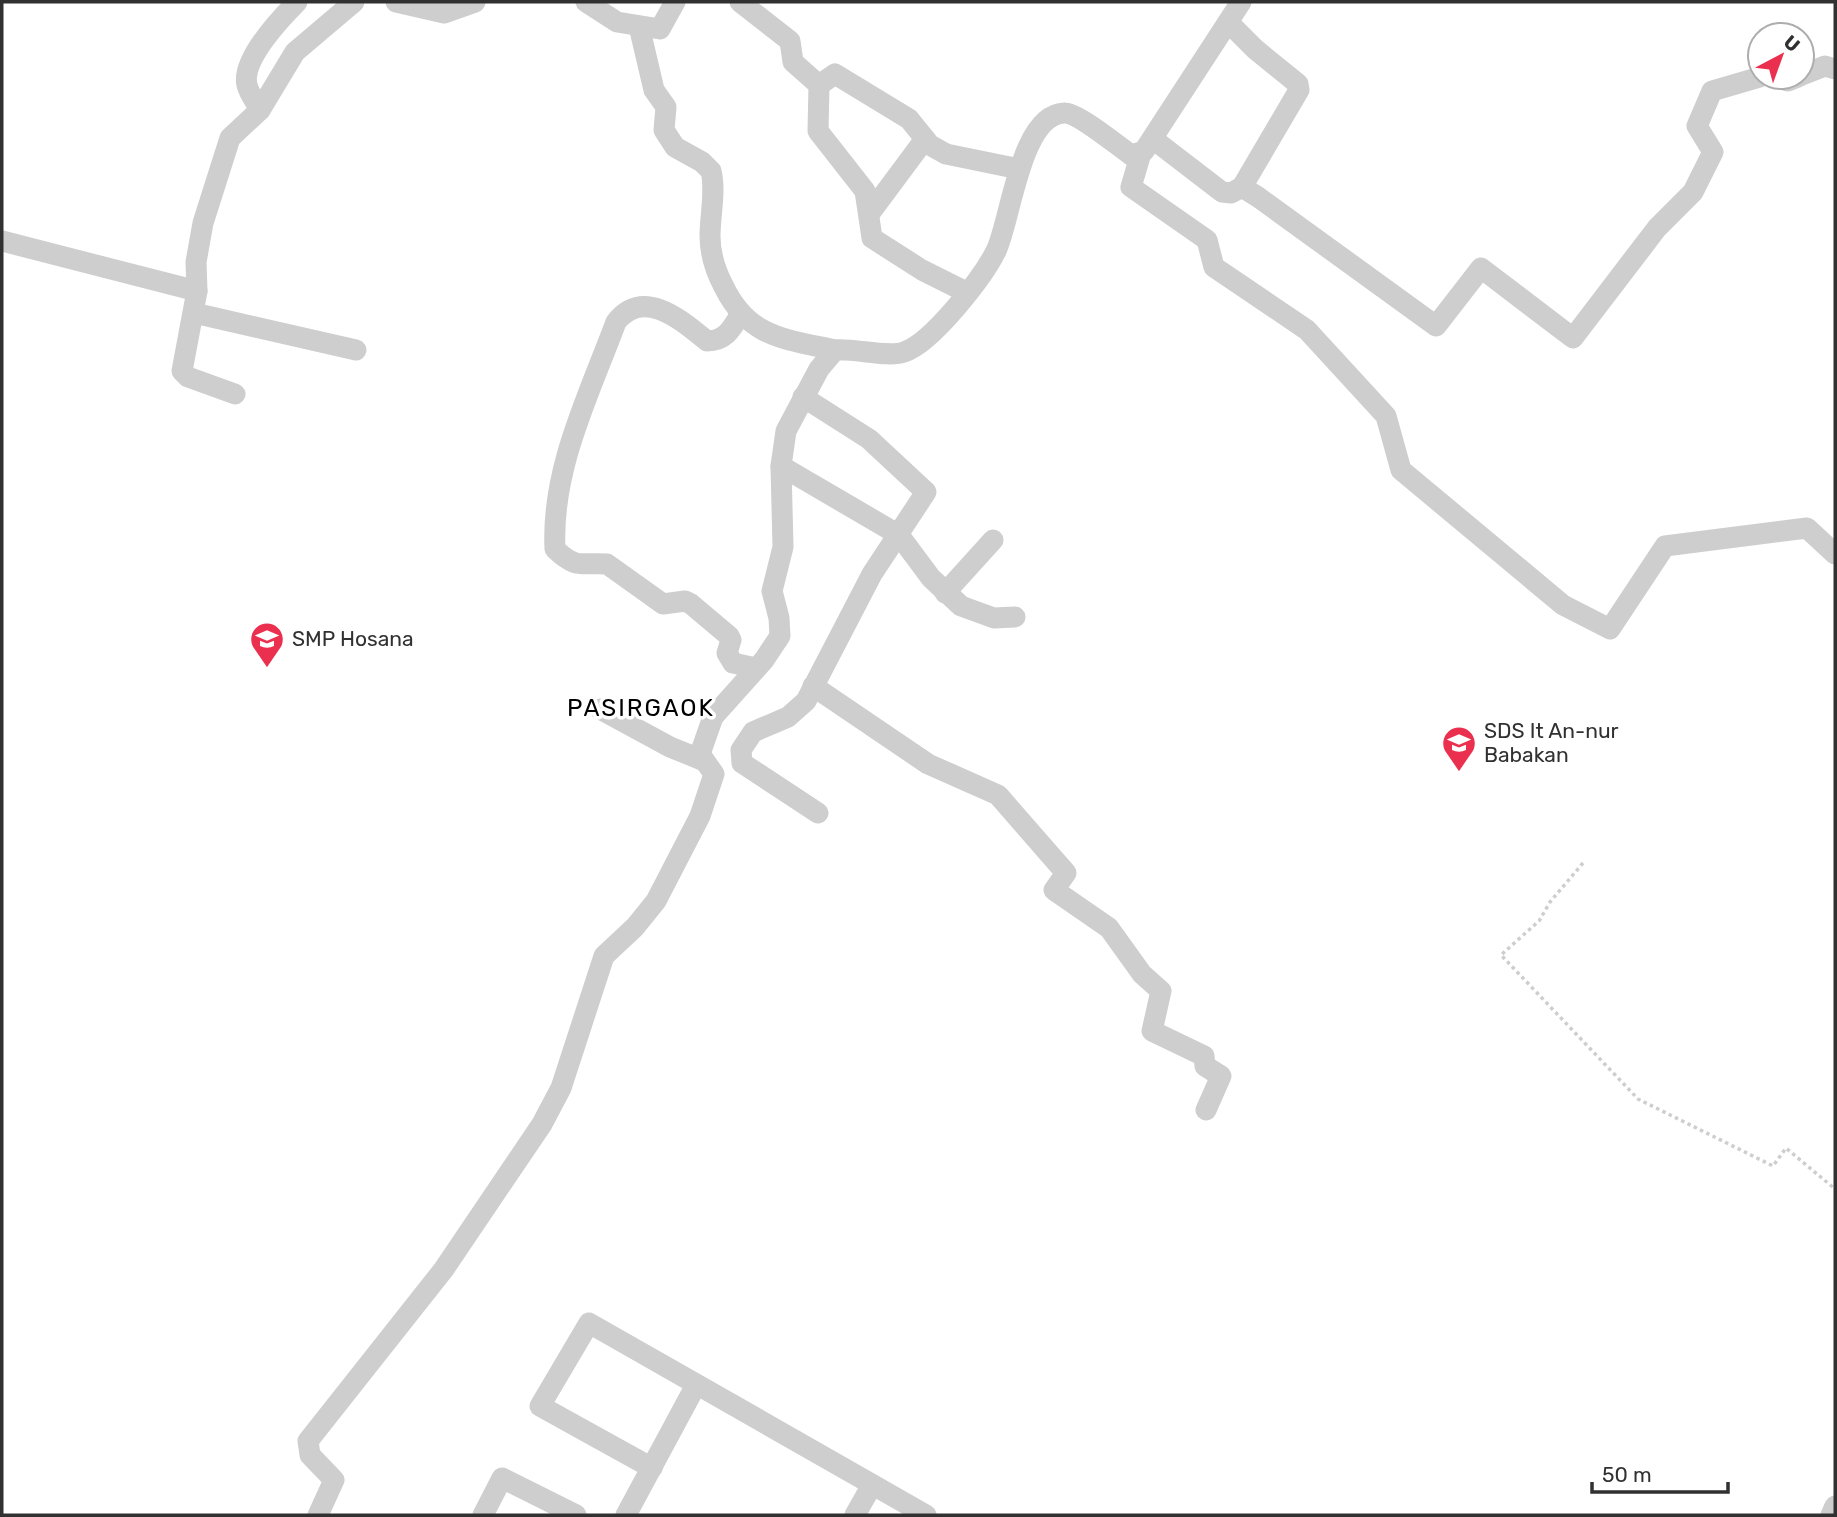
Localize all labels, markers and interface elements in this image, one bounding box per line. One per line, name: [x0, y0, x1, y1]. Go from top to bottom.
north arrow: [1746, 21, 1816, 91]
text: U: [1779, 30, 1805, 57]
school or university icon: SMP Hosana: [248, 620, 286, 669]
place label: SMP Hosana: [292, 626, 414, 651]
district label: PASIRGAOK: [567, 694, 715, 722]
place label: SDS It An-nur Babakan: [1484, 718, 1619, 767]
school or university icon: SDS It An-nur Babakan: [1440, 724, 1478, 773]
scale bar: [1592, 1450, 1728, 1494]
text: 50 m: [1602, 1462, 1652, 1487]

